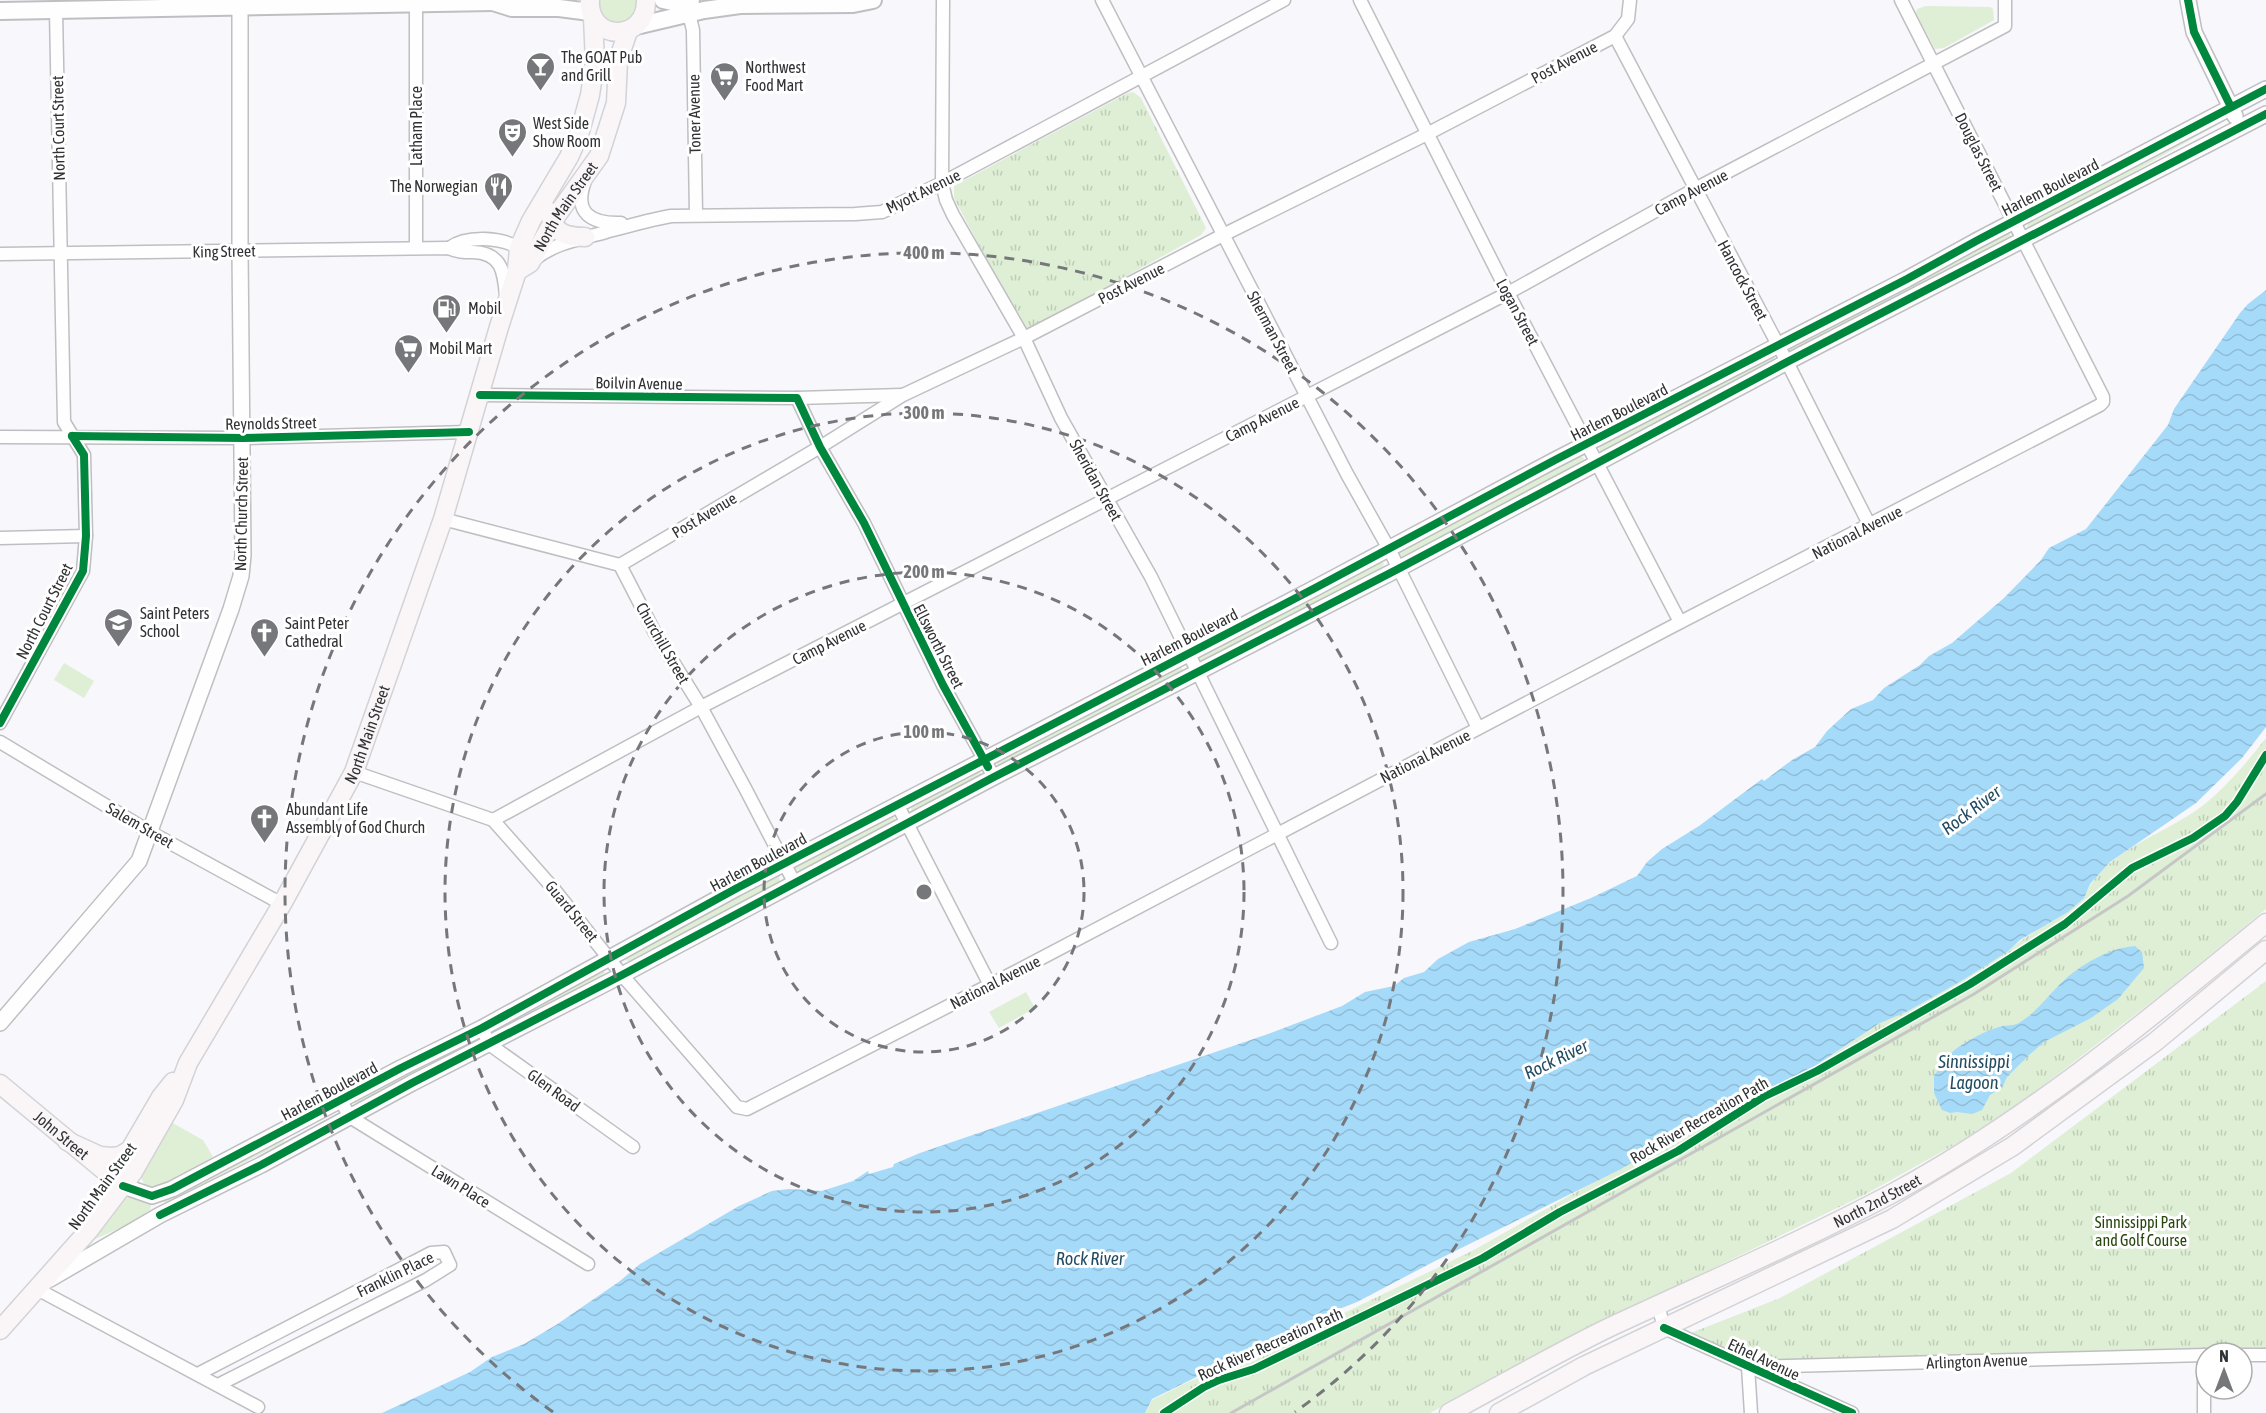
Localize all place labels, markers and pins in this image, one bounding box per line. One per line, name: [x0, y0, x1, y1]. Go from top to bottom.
place label: The GOAT Pub and Grill: [561, 48, 642, 84]
bar icon: The GOAT Pub and Grill: [524, 50, 556, 92]
place label: Northwest Food Mart: [745, 58, 806, 94]
supermarket icon: Northwest Food Mart: [708, 60, 740, 102]
place label: West Side Show Room: [533, 114, 601, 150]
theatre icon: West Side Show Room: [496, 116, 528, 158]
restaurant icon: The Norwegian: [483, 170, 515, 212]
place label: The Norwegian: [390, 177, 478, 196]
fuel station icon: Mobil: [431, 292, 463, 334]
place label: Mobil: [468, 299, 503, 317]
supermarket icon: Mobil Mart: [392, 332, 424, 374]
place label: Mobil Mart: [429, 339, 493, 357]
place label: Saint Peters School: [140, 604, 210, 640]
school or university icon: Saint Peters School: [103, 606, 135, 648]
place label: Saint Peter Cathedral: [285, 614, 349, 650]
church icon: Saint Peter Cathedral: [248, 616, 280, 658]
place label: Abundant Life Assembly of God Church: [286, 800, 425, 837]
church icon: Abundant Life Assembly of God Church: [249, 802, 281, 844]
centre of rings: [914, 882, 934, 902]

